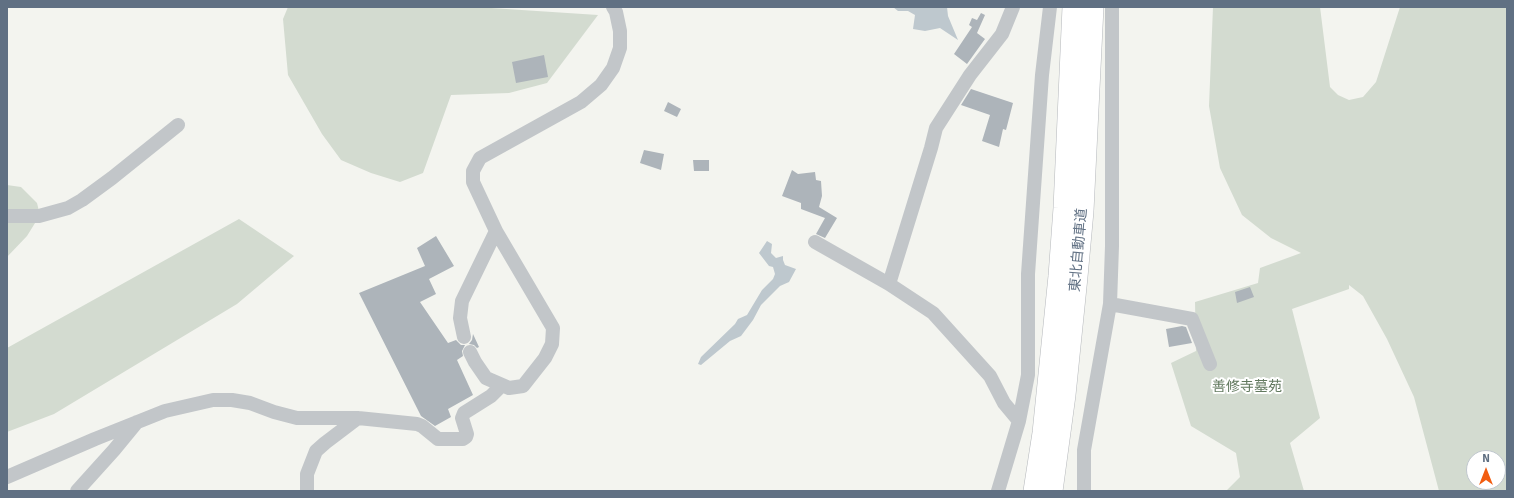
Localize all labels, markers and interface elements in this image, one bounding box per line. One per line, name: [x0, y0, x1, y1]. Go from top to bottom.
street label: 東北自動車道: [1067, 207, 1091, 293]
park label: 善修寺墓苑: [1212, 379, 1282, 395]
north arrow: [1466, 450, 1506, 490]
text: N: [1482, 452, 1490, 465]

